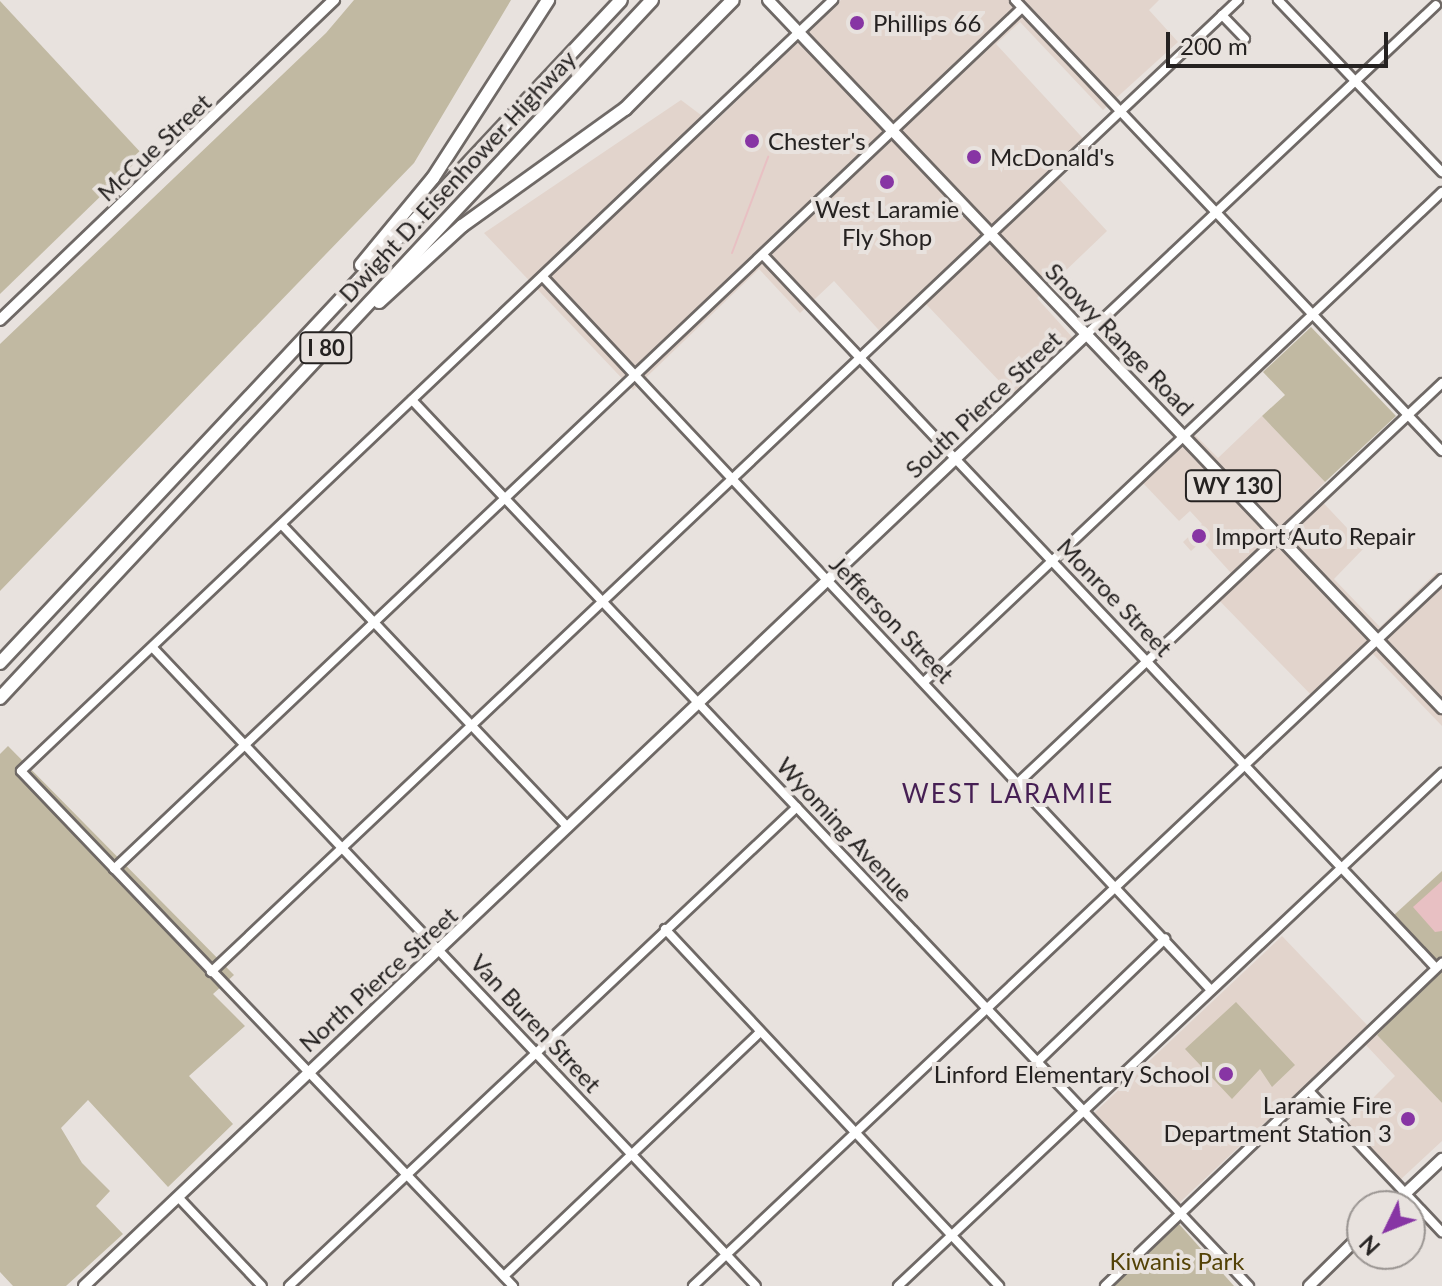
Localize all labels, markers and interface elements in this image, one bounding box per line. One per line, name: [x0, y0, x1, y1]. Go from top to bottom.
place label: Phillips 66: [873, 9, 981, 37]
marker: Phillips 66: [848, 14, 866, 32]
scale bar: [1170, 16, 1392, 66]
text: 200 m: [1180, 31, 1248, 60]
street label: Dwight D. Eisenhower Highway: [332, 44, 582, 308]
street label: McCue Street: [91, 87, 217, 207]
place label: Chester's: [768, 127, 866, 155]
marker: Chester's: [743, 132, 761, 150]
place label: McDonald's: [990, 143, 1114, 171]
marker: McDonald's: [965, 148, 983, 166]
marker: West Laramie Fly Shop: [878, 173, 896, 191]
place label: West Laramie Fly Shop: [815, 195, 959, 251]
street label: Snowy Range Road: [1040, 257, 1200, 421]
street label: South Pierce Street: [899, 324, 1067, 484]
road number: I 80: [298, 330, 354, 366]
road number: WY 130: [1183, 468, 1283, 504]
place label: Import Auto Repair: [1215, 522, 1416, 550]
marker: Import Auto Repair: [1190, 527, 1208, 545]
street label: Monroe Street: [1052, 532, 1178, 662]
street label: Jefferson Street: [824, 549, 960, 689]
street label: Wyoming Avenue: [771, 751, 919, 907]
district label: WEST LARAMIE: [901, 778, 1115, 810]
street label: North Pierce Street: [293, 900, 463, 1058]
street label: Van Buren Street: [465, 948, 607, 1098]
place label: Linford Elementary School: [933, 1060, 1210, 1088]
marker: Linford Elementary School: [1217, 1065, 1235, 1083]
place label: Laramie Fire Department Station 3: [1163, 1091, 1392, 1147]
marker: Laramie Fire Department Station 3: [1399, 1110, 1417, 1128]
north arrow: [1346, 1190, 1426, 1270]
text: N: [1354, 1230, 1385, 1261]
park label: Kiwanis Park: [1110, 1247, 1244, 1275]

